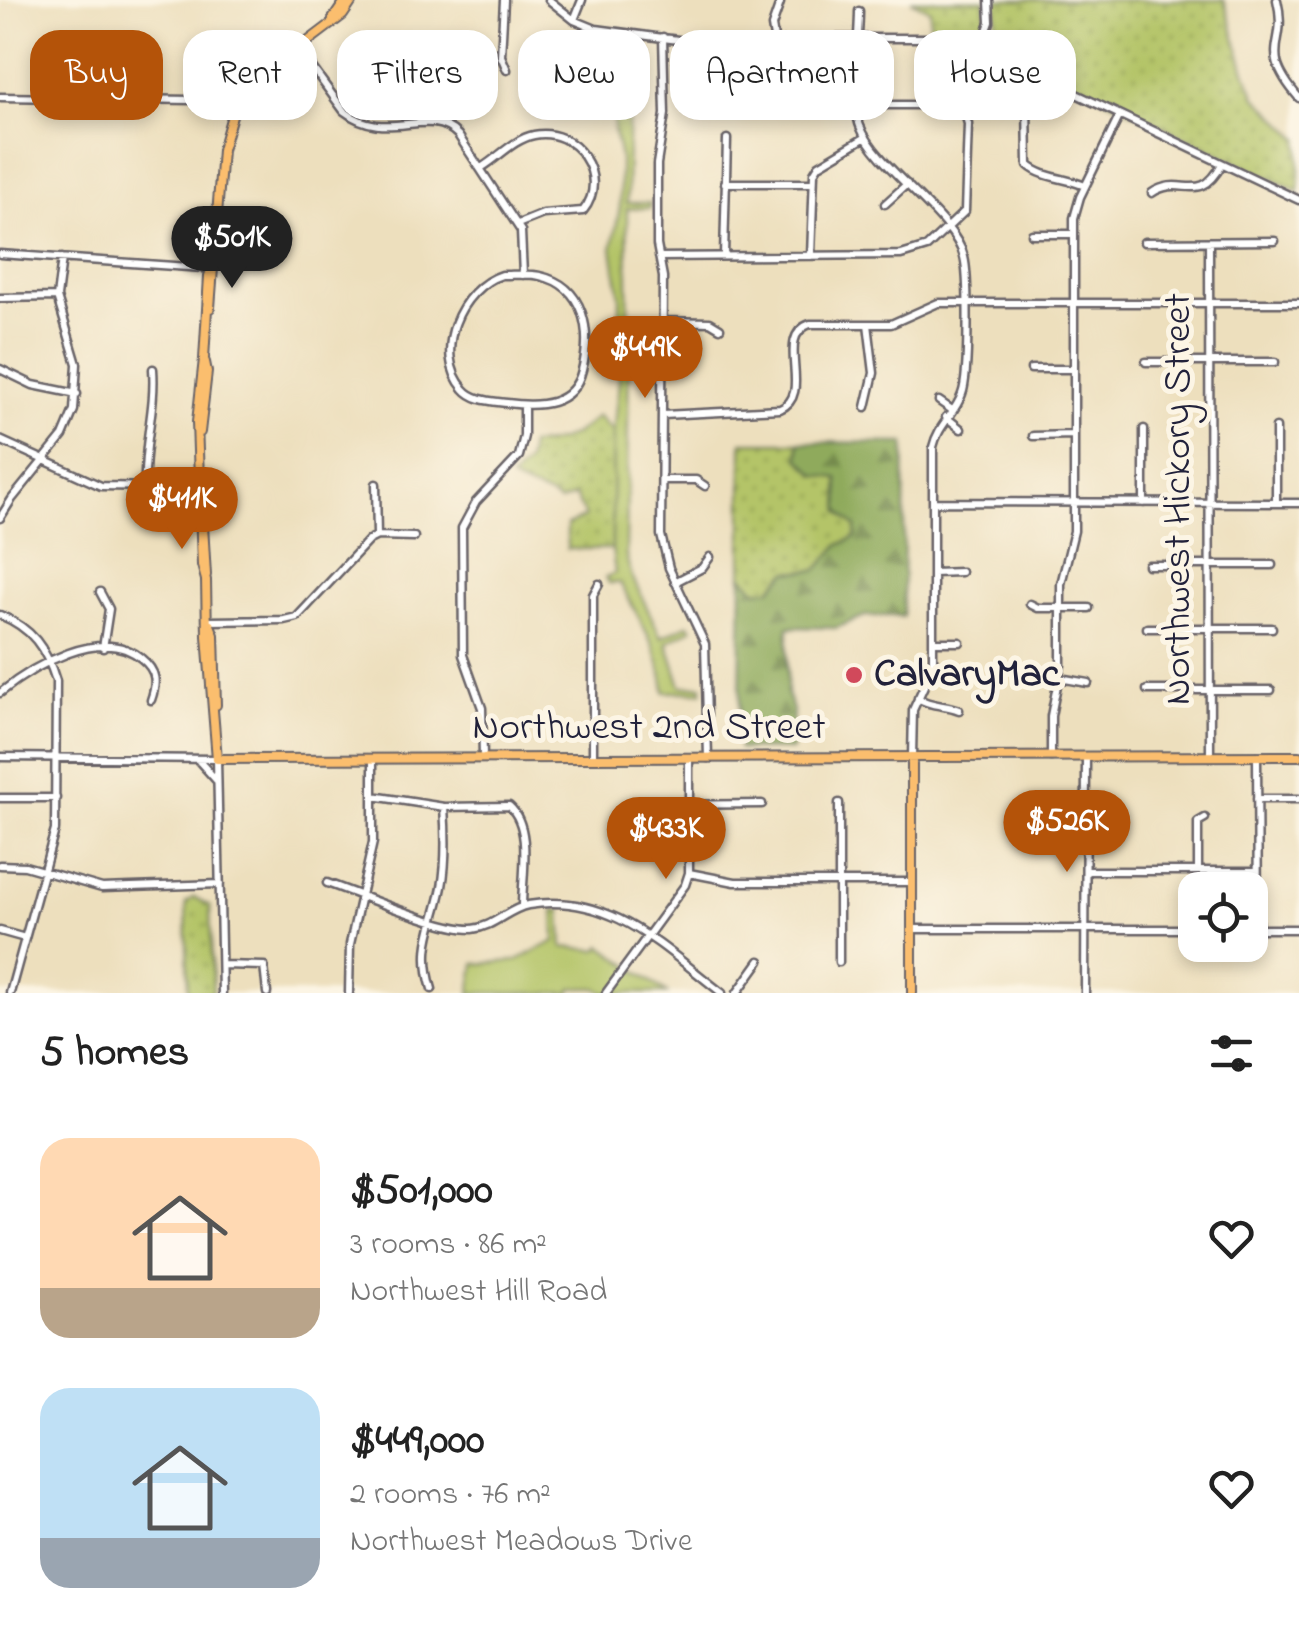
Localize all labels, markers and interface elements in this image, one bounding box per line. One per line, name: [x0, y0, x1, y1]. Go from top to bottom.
chip: Buy: [30, 30, 163, 120]
chip: Rent: [183, 30, 317, 120]
chip: Filters: [337, 30, 498, 120]
chip: New: [518, 30, 650, 120]
chip: Apartment: [670, 30, 894, 120]
chip: House: [914, 30, 1076, 120]
pin: $501K: [162, 206, 302, 291]
text: $501K: [193, 215, 271, 262]
street label: Northwest Hickory Street: [1150, 293, 1209, 705]
pin: $449K: [575, 316, 715, 401]
text: $449K: [610, 325, 680, 372]
pin: $411K: [112, 467, 252, 552]
text: $411K: [148, 476, 216, 523]
place label: CalvaryMac: [874, 646, 1061, 705]
marker: CalvaryMac: [843, 664, 865, 686]
street label: Northwest 2nd Street: [472, 699, 826, 758]
pin: $526K: [997, 790, 1137, 875]
pin: $433K: [596, 797, 736, 882]
text: $526K: [1025, 799, 1109, 846]
text: $433K: [629, 806, 703, 853]
map controls: [1178, 872, 1268, 962]
button: locate: [1178, 872, 1268, 962]
text: 5 homes: [40, 1023, 189, 1084]
icon: filters: [1204, 1026, 1259, 1081]
text: $501,000: [350, 1161, 493, 1222]
icon: home: [120, 1178, 240, 1298]
icon: heart: [1204, 1211, 1259, 1266]
text: 3 rooms · 86 m²: [350, 1222, 547, 1269]
text: Northwest Hill Road: [350, 1269, 607, 1316]
text: $449,000: [350, 1411, 484, 1472]
icon: home: [120, 1428, 240, 1548]
icon: heart: [1204, 1461, 1259, 1516]
text: 2 rooms · 76 m²: [350, 1472, 551, 1519]
text: Northwest Meadows Drive: [350, 1519, 692, 1566]

